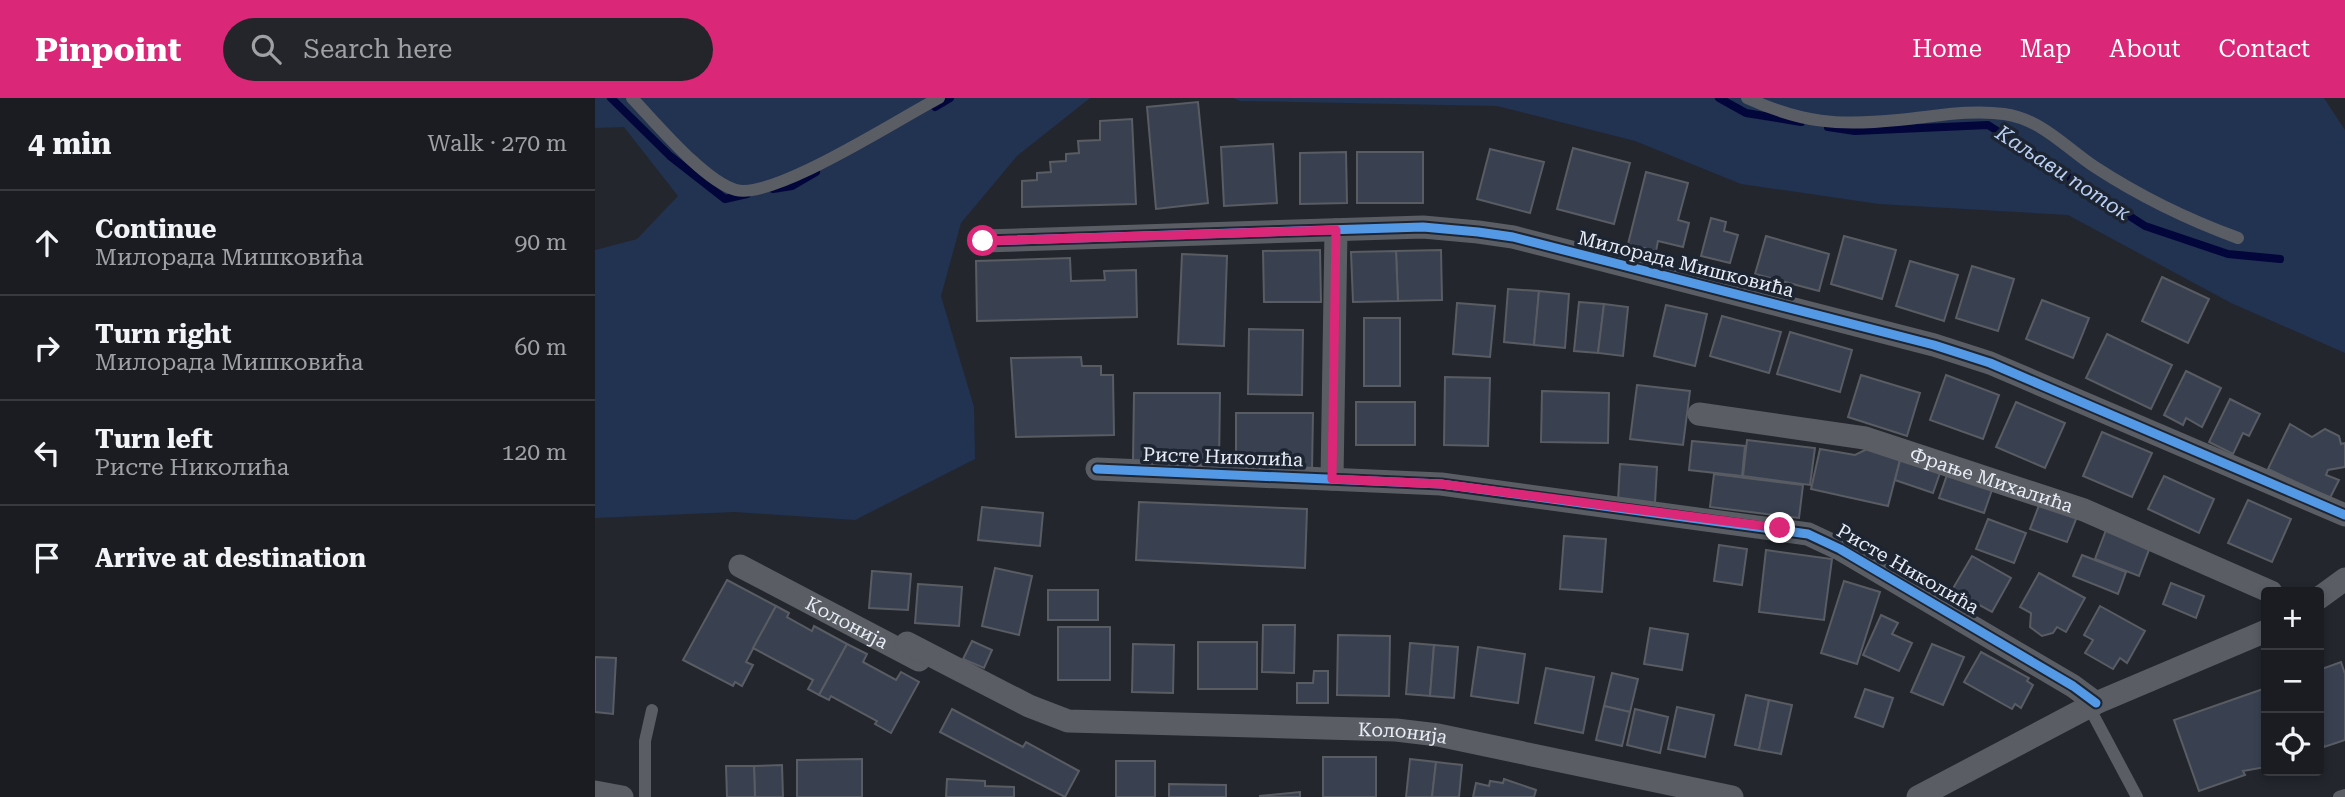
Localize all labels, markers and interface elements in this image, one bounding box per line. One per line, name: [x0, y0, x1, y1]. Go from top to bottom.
search box: [223, 18, 713, 81]
text: Pinpoint: [35, 30, 181, 69]
icon: search: [247, 30, 285, 68]
text: Search here: [303, 34, 452, 64]
text: Home: [1912, 35, 1982, 63]
text: Map: [2020, 35, 2071, 63]
text: About: [2109, 35, 2180, 63]
text: Contact: [2218, 35, 2310, 63]
water label: Каљави поток: [1991, 120, 2135, 226]
text: 4 min: [28, 126, 111, 161]
text: Walk · 270 m: [428, 130, 567, 157]
text: Continue: [95, 214, 217, 244]
icon: ahead: [28, 224, 66, 262]
route start: [967, 225, 998, 256]
street label: Милорада Мишковића: [1576, 226, 1797, 302]
text: 90 m: [514, 229, 567, 256]
text: Милорада Мишковића: [95, 244, 364, 271]
text: Turn right: [95, 319, 231, 349]
icon: right: [28, 329, 66, 367]
text: 60 m: [514, 334, 567, 361]
text: Милорада Мишковића: [95, 349, 364, 376]
text: Turn left: [95, 424, 213, 454]
icon: left: [28, 434, 66, 472]
text: 120 m: [502, 439, 567, 466]
street label: Фрање Михалића: [1907, 442, 2077, 517]
street label: Ристе Николића: [1142, 443, 1304, 471]
text: Ристе Николића: [95, 454, 289, 481]
route end: [1764, 512, 1795, 543]
street label: Ристе Николића: [1833, 519, 1984, 619]
icon: arrive: [28, 539, 66, 577]
text: Arrive at destination: [95, 543, 366, 573]
map controls: [2261, 587, 2324, 776]
button: +: [2261, 587, 2324, 650]
street label: Колонија: [802, 591, 893, 654]
button: −: [2261, 650, 2324, 713]
button: locate: [2261, 713, 2324, 776]
street label: Колонија: [1358, 717, 1450, 748]

